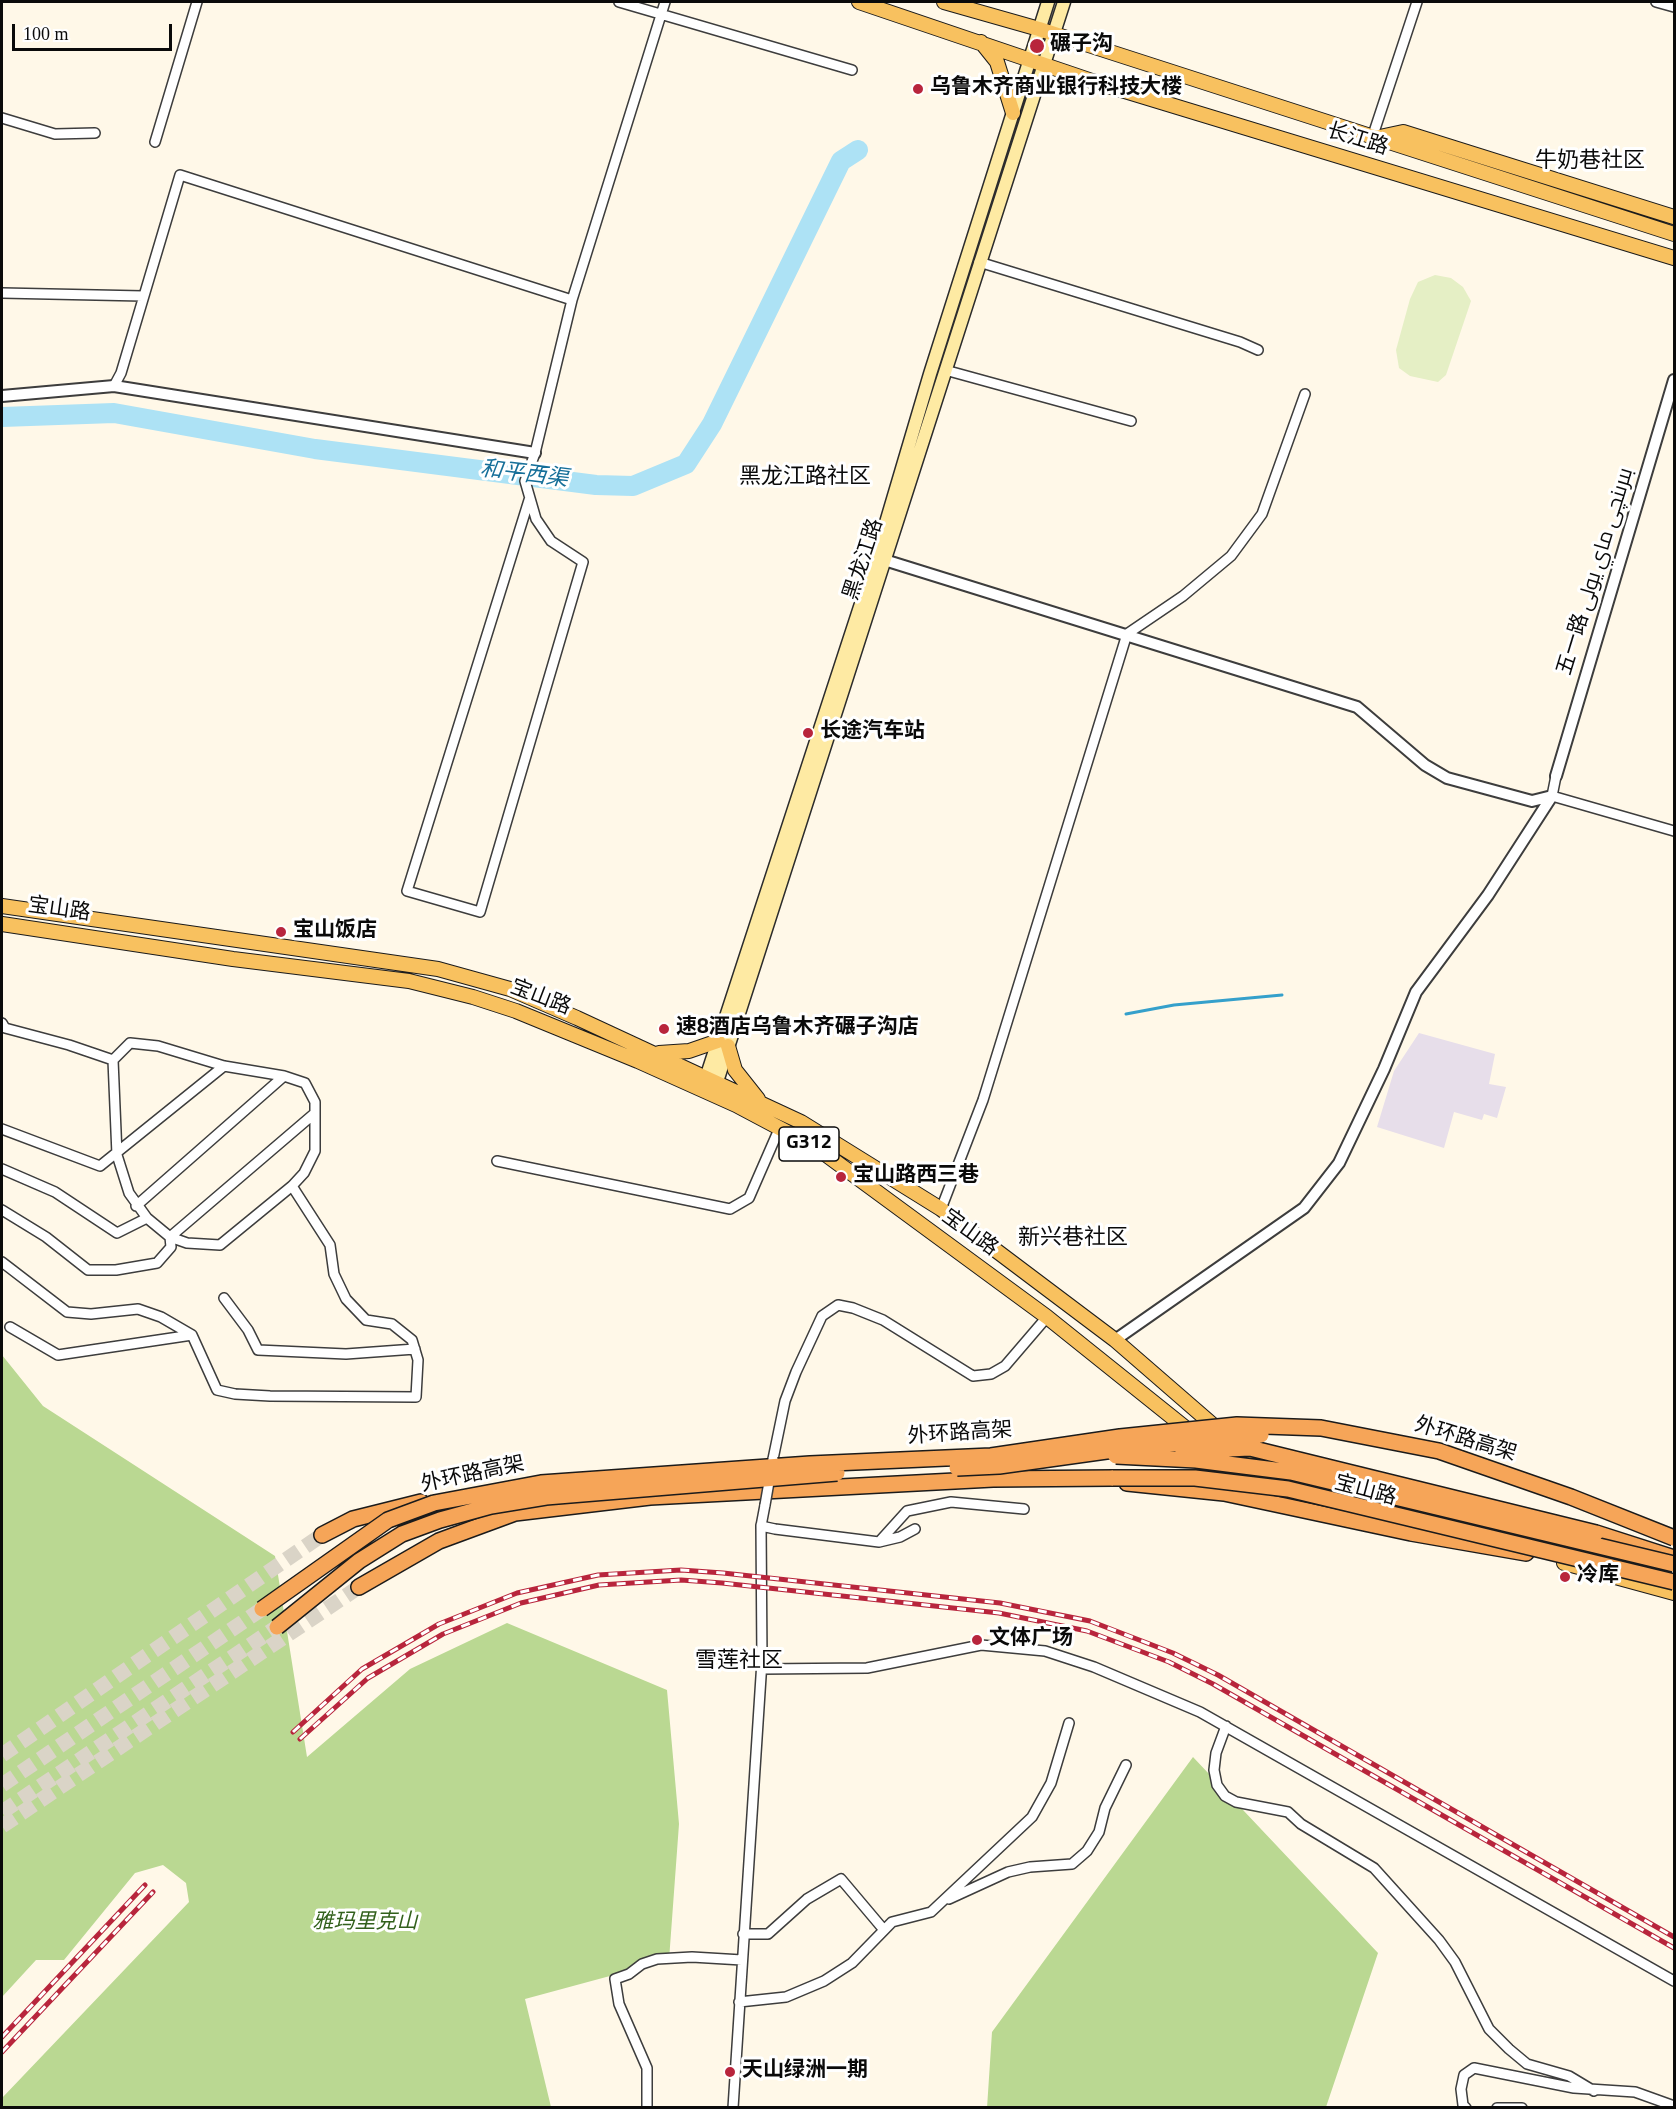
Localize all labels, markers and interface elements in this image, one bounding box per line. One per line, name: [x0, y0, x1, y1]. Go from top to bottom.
scale bar: [15, 12, 176, 50]
text: 100 m: [23, 24, 69, 44]
place label: 碾子沟: [1050, 33, 1113, 59]
marker: 碾子沟: [1028, 37, 1046, 55]
place label: 乌鲁木齐商业银行科技大楼: [930, 76, 1182, 102]
marker: 乌鲁木齐商业银行科技大楼: [911, 82, 925, 96]
street label: 长江路: [1323, 120, 1391, 162]
district label: 牛奶巷社区: [1535, 150, 1645, 176]
water label: 和平西渠: [479, 458, 569, 494]
street label: 五一路 بىرىنچى ماي يولى: [1553, 465, 1641, 679]
district label: 黑龙江路社区: [739, 466, 871, 492]
street label: 黑龙江路: [840, 516, 890, 604]
place label: 长途汽车站: [820, 720, 925, 746]
marker: 长途汽车站: [801, 726, 815, 740]
street label: 宝山路: [26, 894, 92, 928]
place label: 宝山饭店: [293, 919, 377, 945]
marker: 宝山饭店: [274, 925, 288, 939]
street label: 宝山路: [506, 976, 574, 1022]
place label: 速8酒店乌鲁木齐碾子沟店: [676, 1016, 919, 1042]
marker: 速8酒店乌鲁木齐碾子沟店: [657, 1022, 671, 1036]
road number: G312: [779, 1127, 839, 1161]
place label: 宝山路西三巷: [853, 1164, 979, 1190]
marker: 宝山路西三巷: [834, 1170, 848, 1184]
street label: 宝山路: [936, 1205, 1002, 1263]
district label: 新兴巷社区: [1018, 1227, 1128, 1253]
street label: 外环路高架: [1411, 1414, 1519, 1468]
street label: 外环路高架: [907, 1419, 1013, 1451]
street label: 外环路高架: [419, 1453, 527, 1499]
street label: 宝山路: [1331, 1472, 1399, 1512]
place label: 冷库: [1577, 1564, 1619, 1590]
marker: 冷库: [1558, 1570, 1572, 1584]
place label: 文体广场: [989, 1627, 1073, 1653]
marker: 文体广场: [970, 1633, 984, 1647]
district label: 雪莲社区: [695, 1650, 783, 1676]
park label: 雅玛里克山: [313, 1911, 417, 1937]
place label: 天山绿洲一期: [742, 2059, 868, 2085]
marker: 天山绿洲一期: [723, 2065, 737, 2079]

